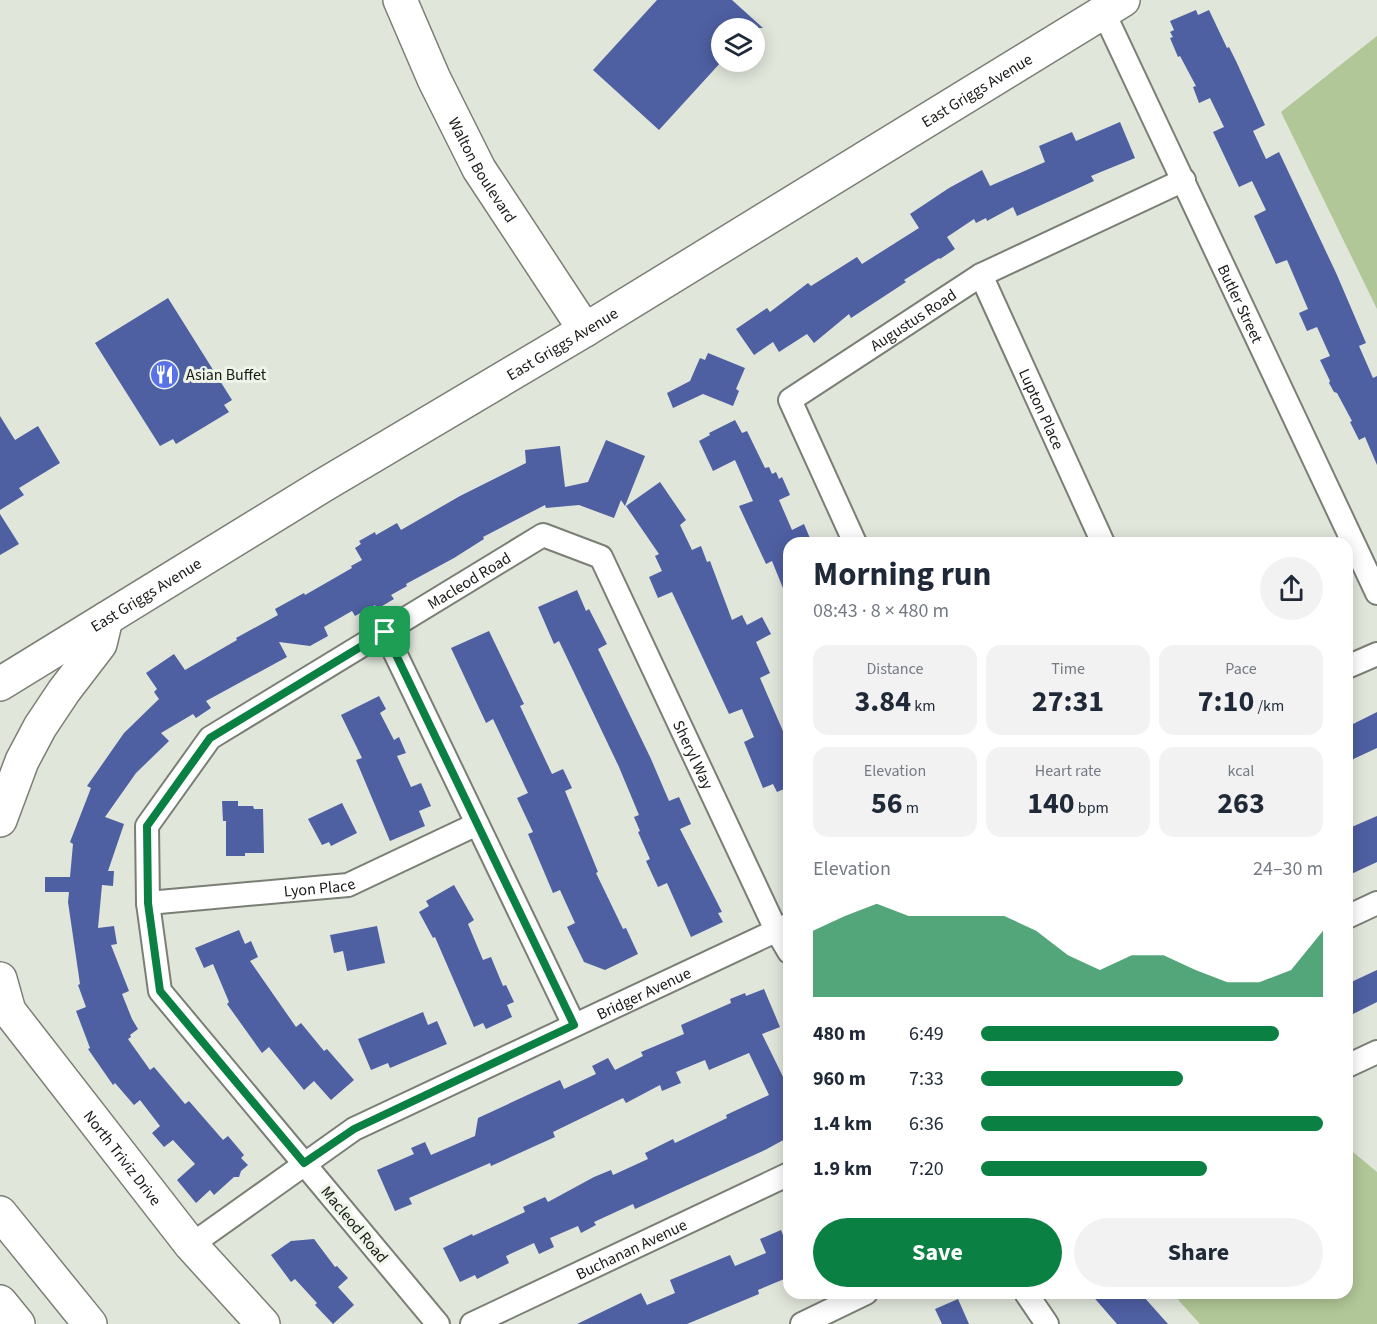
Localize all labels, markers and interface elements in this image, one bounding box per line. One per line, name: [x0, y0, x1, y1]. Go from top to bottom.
map controls: [711, 18, 765, 72]
button: layers: [711, 18, 765, 72]
street label: East Griggs Avenue: [917, 48, 1037, 133]
street label: Walton Boulevard: [443, 114, 521, 227]
street label: Butler Street: [1212, 261, 1268, 347]
street label: Augustus Road: [866, 284, 961, 357]
street label: East Griggs Avenue: [503, 302, 622, 386]
restaurant icon: Asian Buffet: [149, 358, 181, 390]
place label: Asian Buffet: [186, 364, 267, 386]
street label: Lupton Place: [1013, 365, 1069, 453]
street label: Macleod Road: [423, 547, 515, 615]
text: Morning run: [813, 551, 991, 598]
street label: East Griggs Avenue: [87, 553, 206, 638]
button: share: [1260, 557, 1323, 620]
text: 08:43 · 8 × 480 m: [813, 597, 949, 625]
pin: [359, 606, 410, 657]
icon: arrive: [368, 615, 401, 648]
text: Distance: [867, 658, 923, 680]
text: Time: [1051, 658, 1085, 680]
text: Pace: [1225, 658, 1257, 680]
text: 3.84: [855, 680, 911, 723]
text: 27:31: [1032, 680, 1104, 723]
text: 7:10: [1198, 680, 1254, 723]
text: km: [911, 695, 935, 717]
text: /km: [1254, 695, 1284, 717]
street label: Sheryl Way: [667, 717, 719, 793]
text: Elevation: [864, 760, 926, 782]
text: Heart rate: [1035, 760, 1101, 782]
text: kcal: [1228, 760, 1254, 782]
text: 56: [871, 782, 903, 825]
text: 140: [1027, 782, 1075, 825]
text: 263: [1217, 782, 1265, 825]
text: m: [903, 797, 919, 819]
text: bpm: [1075, 797, 1109, 819]
text: Elevation: [813, 855, 891, 883]
text: 24–30 m: [1253, 855, 1323, 883]
street label: Lyon Place: [283, 873, 359, 903]
street label: Bridger Avenue: [593, 962, 695, 1025]
text: 480 m: [813, 1020, 866, 1048]
text: 6:49: [909, 1020, 944, 1048]
text: 960 m: [813, 1065, 866, 1093]
text: 7:33: [909, 1065, 944, 1093]
street label: North Triviz Drive: [78, 1106, 166, 1211]
text: 1.4 km: [813, 1110, 872, 1138]
text: 6:36: [909, 1110, 944, 1138]
text: 1.9 km: [813, 1155, 872, 1183]
text: 7:20: [909, 1155, 944, 1183]
street label: Macleod Road: [316, 1182, 393, 1268]
street label: Buchanan Avenue: [572, 1214, 691, 1285]
button: Save: [813, 1218, 1062, 1287]
button: Share: [1074, 1218, 1323, 1287]

